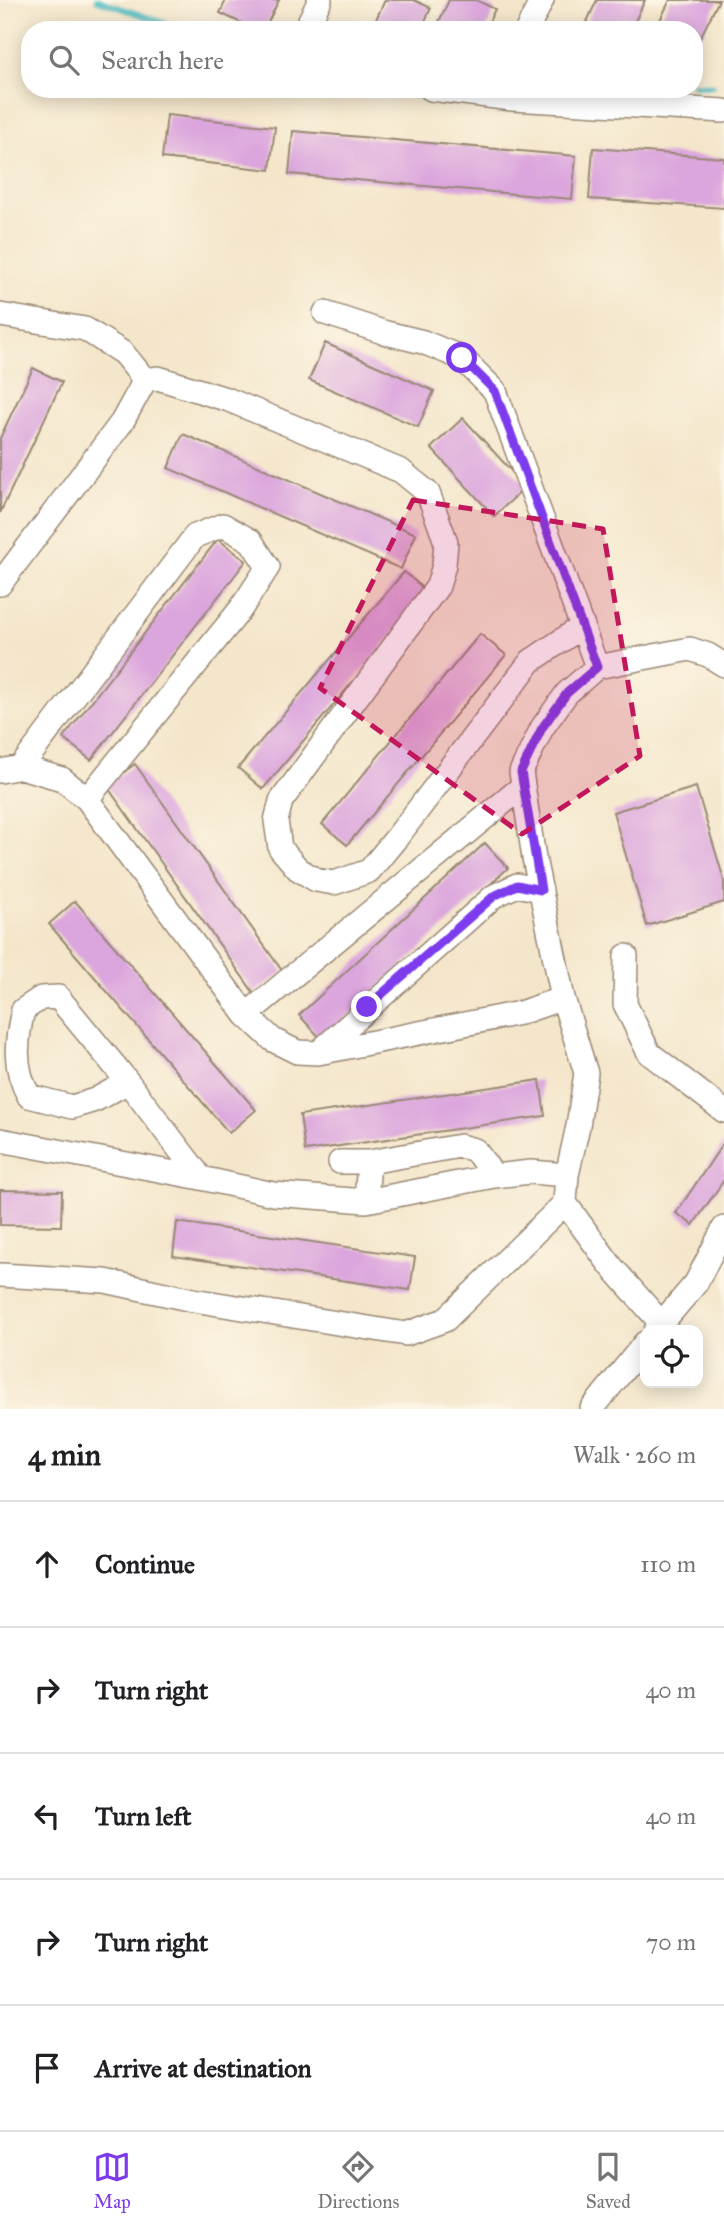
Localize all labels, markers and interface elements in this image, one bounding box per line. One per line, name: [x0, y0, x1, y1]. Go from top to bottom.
search box: [21, 21, 703, 98]
icon: search: [45, 41, 83, 79]
text: Search here: [101, 44, 224, 76]
route start: [446, 342, 477, 373]
route end: [351, 991, 382, 1022]
map controls: [640, 1325, 703, 1388]
button: locate: [640, 1325, 703, 1388]
text: 4 min: [28, 1437, 101, 1473]
text: Walk · 260 m: [573, 1441, 696, 1469]
icon: ahead: [28, 1545, 66, 1583]
text: Continue: [95, 1548, 195, 1580]
text: 110 m: [640, 1550, 696, 1578]
icon: right: [28, 1671, 66, 1709]
text: Turn right: [95, 1674, 208, 1706]
text: 40 m: [646, 1676, 696, 1704]
icon: left: [28, 1797, 66, 1835]
text: Turn left: [95, 1800, 191, 1832]
text: 40 m: [646, 1802, 696, 1830]
icon: right: [28, 1923, 66, 1961]
text: Turn right: [95, 1926, 208, 1958]
text: 70 m: [646, 1928, 696, 1956]
icon: arrive: [28, 2049, 66, 2087]
text: Arrive at destination: [95, 2052, 312, 2084]
tab: Map: [93, 2148, 131, 2213]
tab: Directions: [317, 2148, 399, 2213]
tab: Saved: [586, 2148, 631, 2213]

